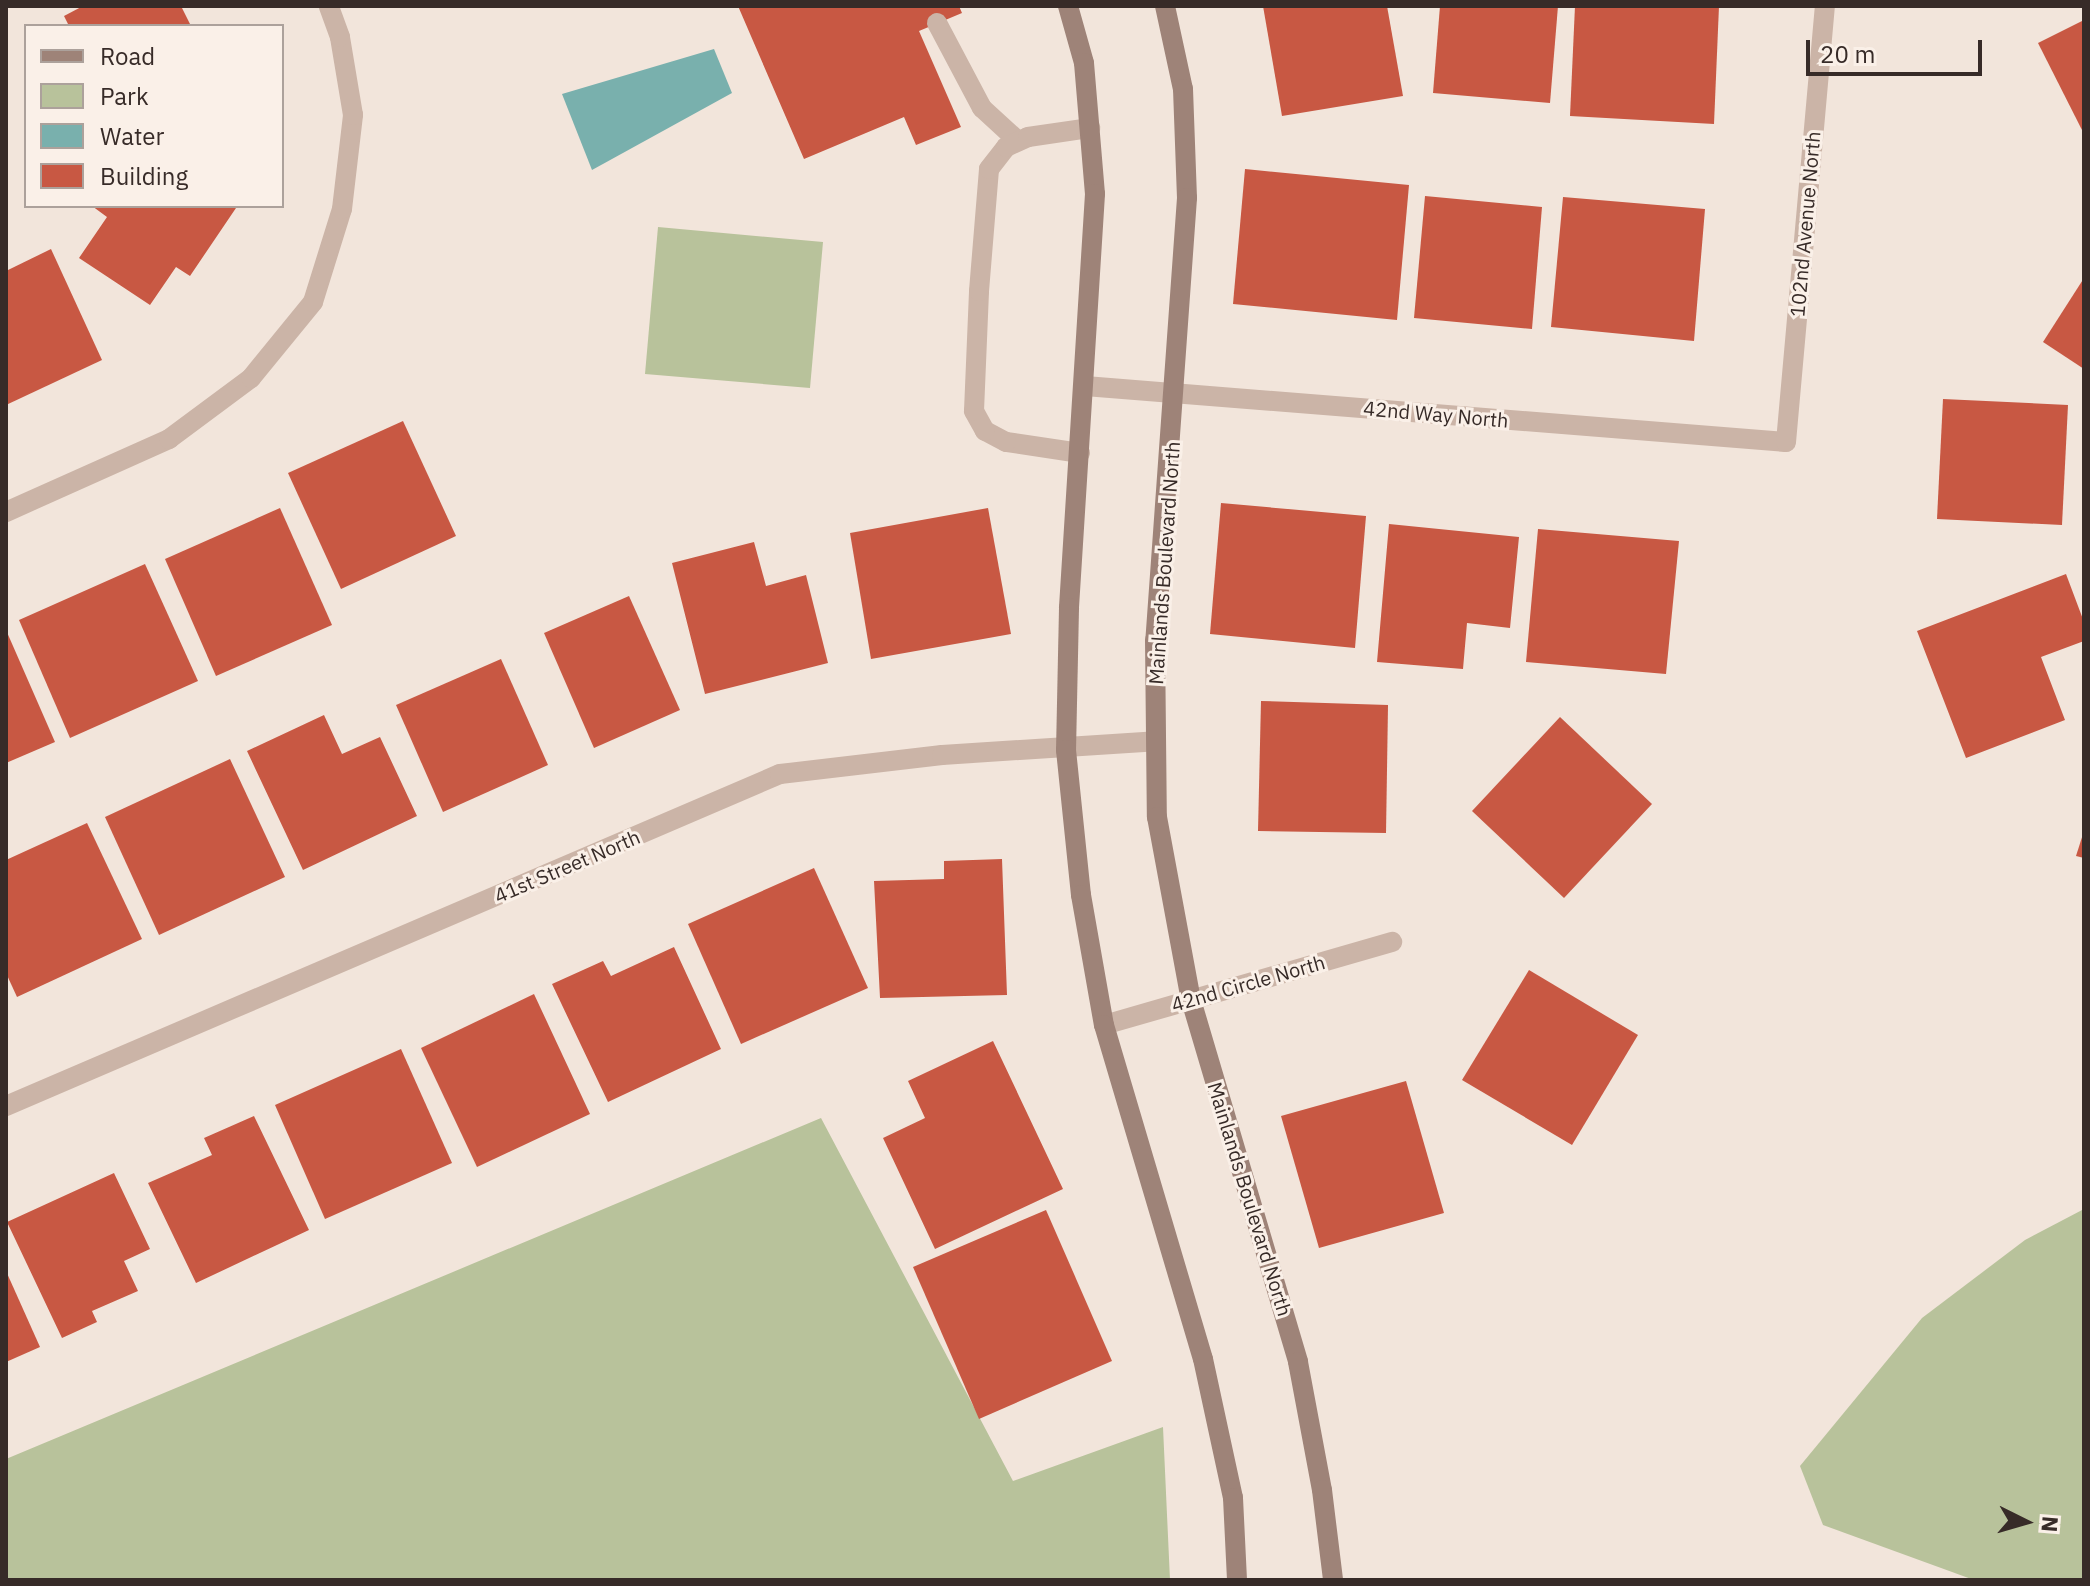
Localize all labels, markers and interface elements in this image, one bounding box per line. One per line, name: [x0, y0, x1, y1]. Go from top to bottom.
legend: [24, 24, 284, 208]
scale bar: [1810, 24, 1986, 74]
text: 20 m: [1820, 38, 1875, 70]
text: Road: [100, 40, 155, 72]
text: Park: [100, 80, 149, 112]
text: Water: [100, 120, 164, 152]
street label: 102nd Avenue North: [1785, 130, 1825, 318]
text: Building: [100, 160, 188, 192]
street label: 42nd Way North: [1362, 396, 1510, 432]
street label: Mainlands Boulevard North: [1144, 441, 1184, 685]
street label: 41st Street North: [490, 824, 644, 908]
street label: 42nd Circle North: [1168, 950, 1328, 1016]
street label: Mainlands Boulevard North: [1203, 1079, 1297, 1319]
north arrow: [1986, 1482, 2066, 1562]
text: N: [2035, 1515, 2066, 1533]

